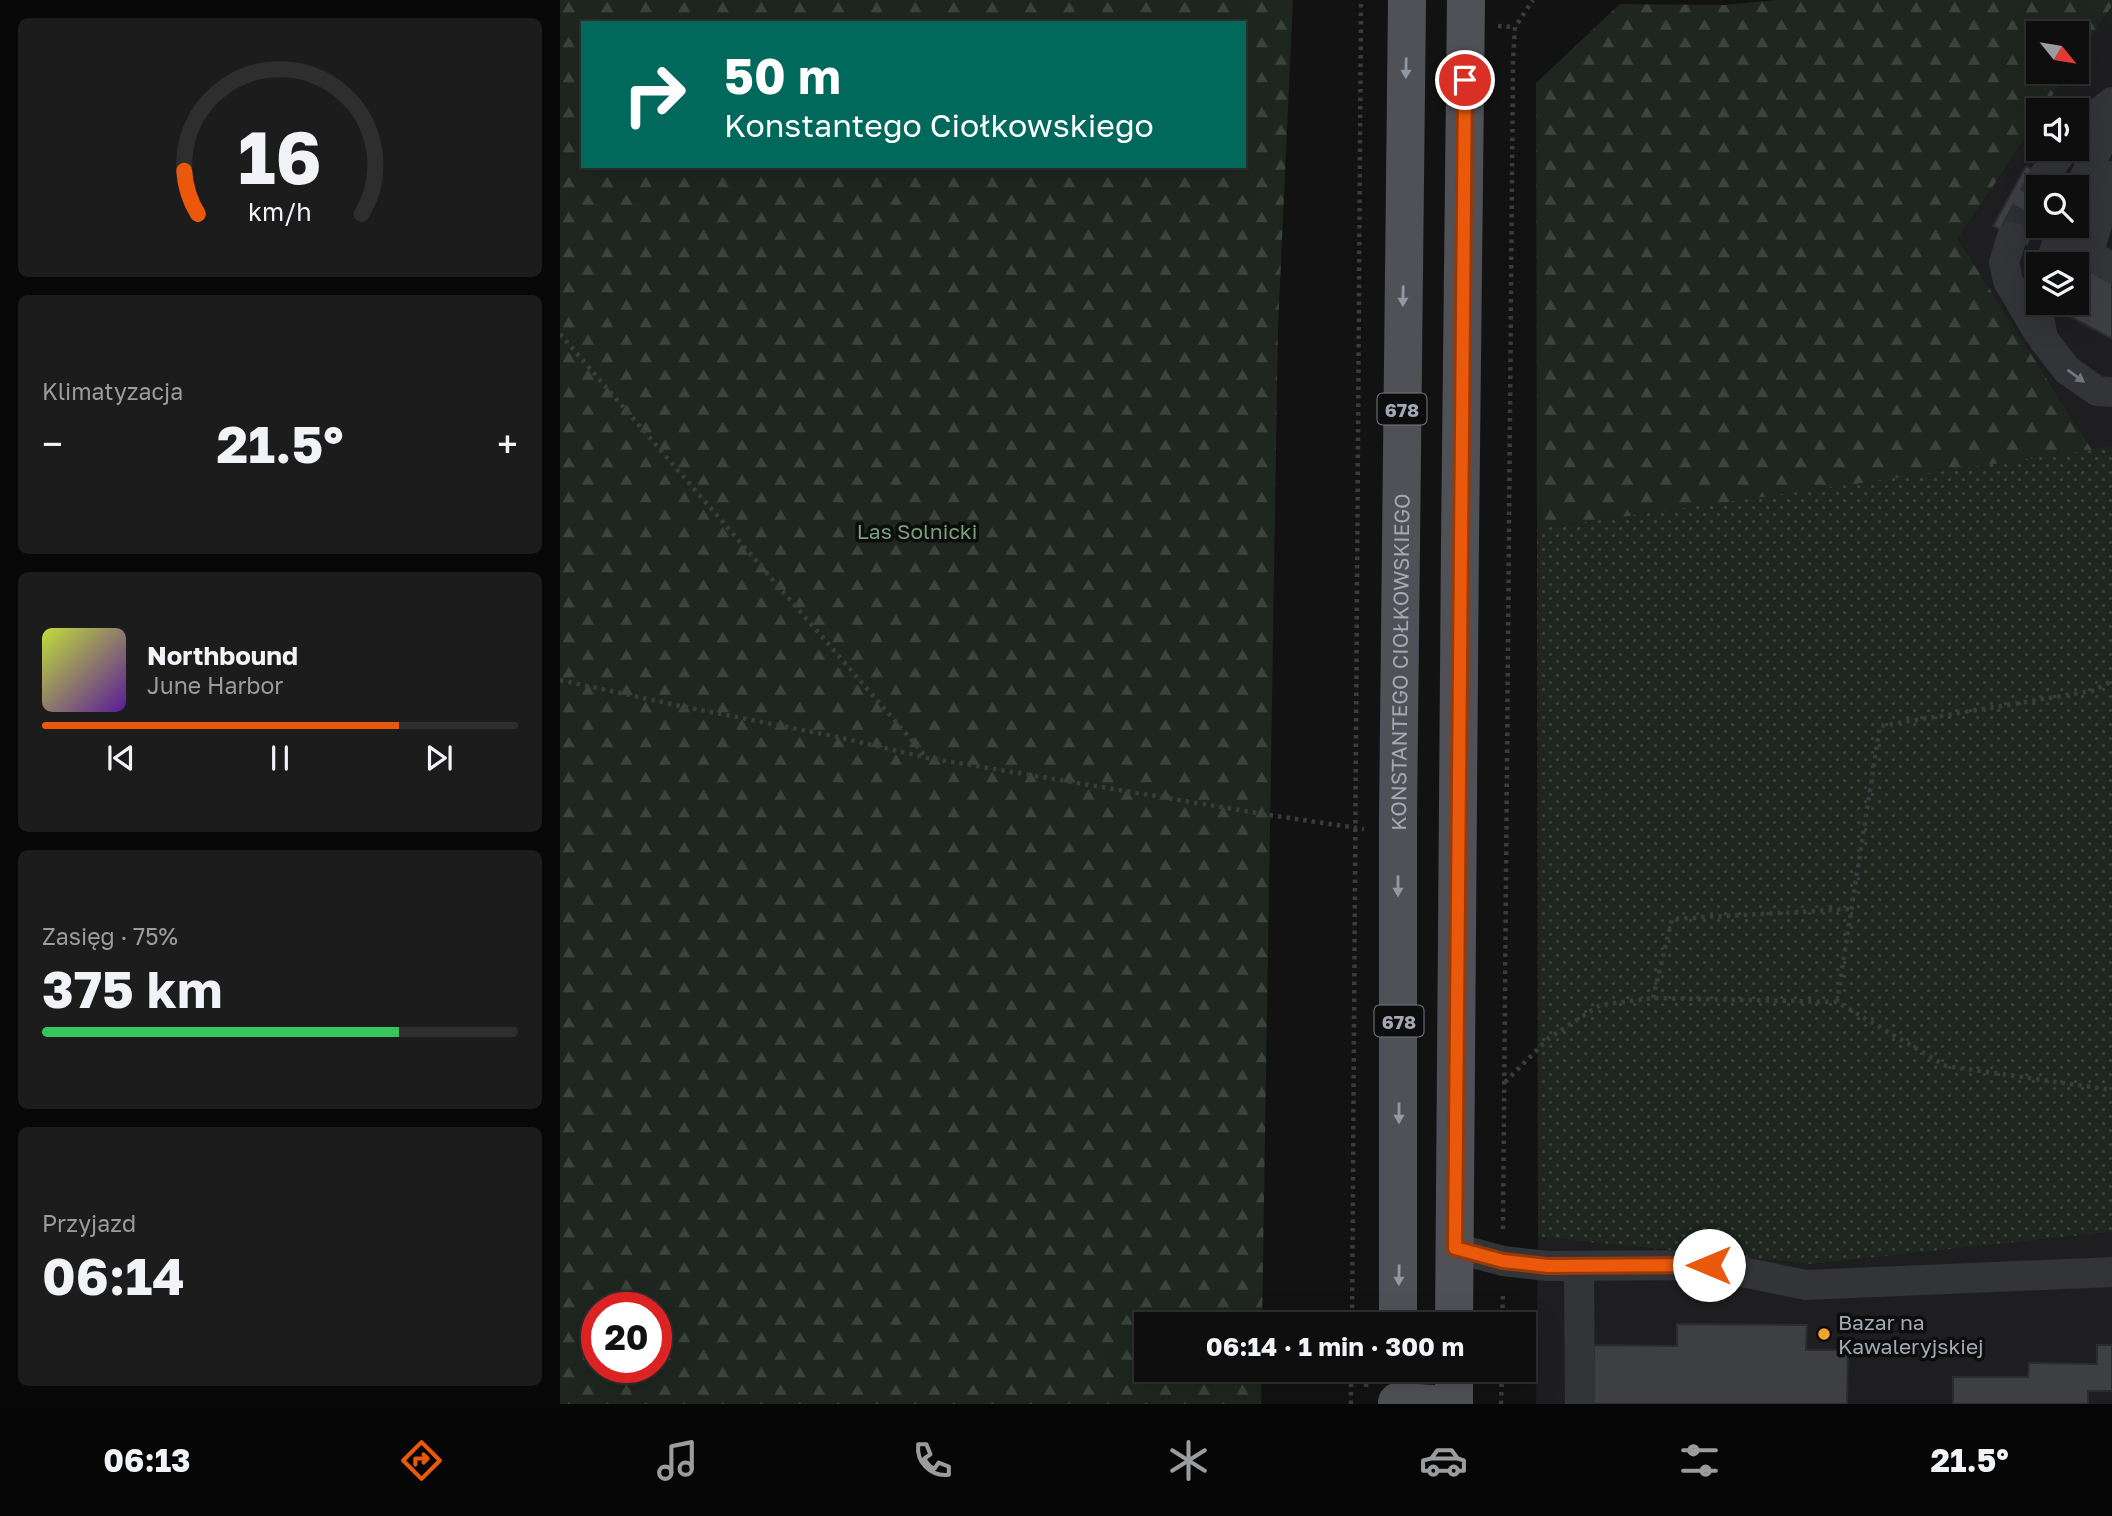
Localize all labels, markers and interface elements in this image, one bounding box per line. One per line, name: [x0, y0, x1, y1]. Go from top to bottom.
north arrow: [2026, 21, 2090, 84]
map controls: [2026, 21, 2089, 315]
text: 50 m: [724, 46, 841, 105]
icon: right: [609, 49, 700, 140]
pin: [1435, 50, 1495, 110]
one-way arrow: [1400, 57, 1411, 79]
icon: arrive: [1446, 61, 1484, 99]
button: sound: [2026, 98, 2089, 161]
text: Konstantego Ciołkowskiego: [724, 106, 1154, 144]
text: 16: [238, 113, 322, 200]
button: search: [2026, 175, 2089, 238]
text: km/h: [248, 195, 312, 226]
button: layers: [2026, 252, 2089, 315]
one-way arrow: [1397, 285, 1409, 307]
one-way arrow: [2067, 369, 2085, 383]
text: Klimatyzacja: [42, 377, 183, 405]
road number: 678: [1378, 394, 1426, 424]
text: 21.5°: [216, 412, 344, 474]
text: −: [42, 421, 63, 466]
text: +: [497, 421, 518, 466]
street label: KONSTANTEGO CIOŁKOWSKIEGO: [1385, 493, 1415, 831]
park label: Las Solnicki: [857, 518, 977, 544]
text: Northbound: [147, 640, 298, 671]
text: June Harbor: [147, 671, 283, 699]
icon: previous: [102, 739, 140, 777]
icon: pause: [261, 739, 299, 777]
icon: next: [420, 739, 458, 777]
one-way arrow: [1392, 875, 1404, 897]
text: Zasięg · 75%: [42, 922, 178, 950]
text: 375 km: [42, 957, 222, 1019]
road number: 678: [1374, 1006, 1424, 1036]
one-way arrow: [1393, 1102, 1405, 1124]
text: Przyjazd: [42, 1209, 136, 1237]
position arrow: [1672, 1228, 1746, 1302]
text: 06:14: [42, 1244, 185, 1306]
one-way arrow: [1393, 1264, 1404, 1286]
speed limit sign: 20: [581, 1292, 672, 1383]
place label: Bazar na Kawaleryjskiej: [1838, 1309, 1984, 1359]
marker: Bazar na Kawaleryjskiej: [1816, 1326, 1832, 1342]
text: 06:14 · 1 min · 300 m: [1206, 1331, 1464, 1362]
icon: directions: [397, 1436, 446, 1485]
icon: music: [653, 1436, 702, 1485]
icon: phone: [908, 1436, 957, 1485]
icon: climate: [1164, 1436, 1213, 1485]
icon: car: [1419, 1436, 1468, 1485]
icon: filters: [1675, 1436, 1724, 1485]
text: 06:13: [103, 1441, 191, 1479]
text: 21.5°: [1930, 1441, 2009, 1479]

